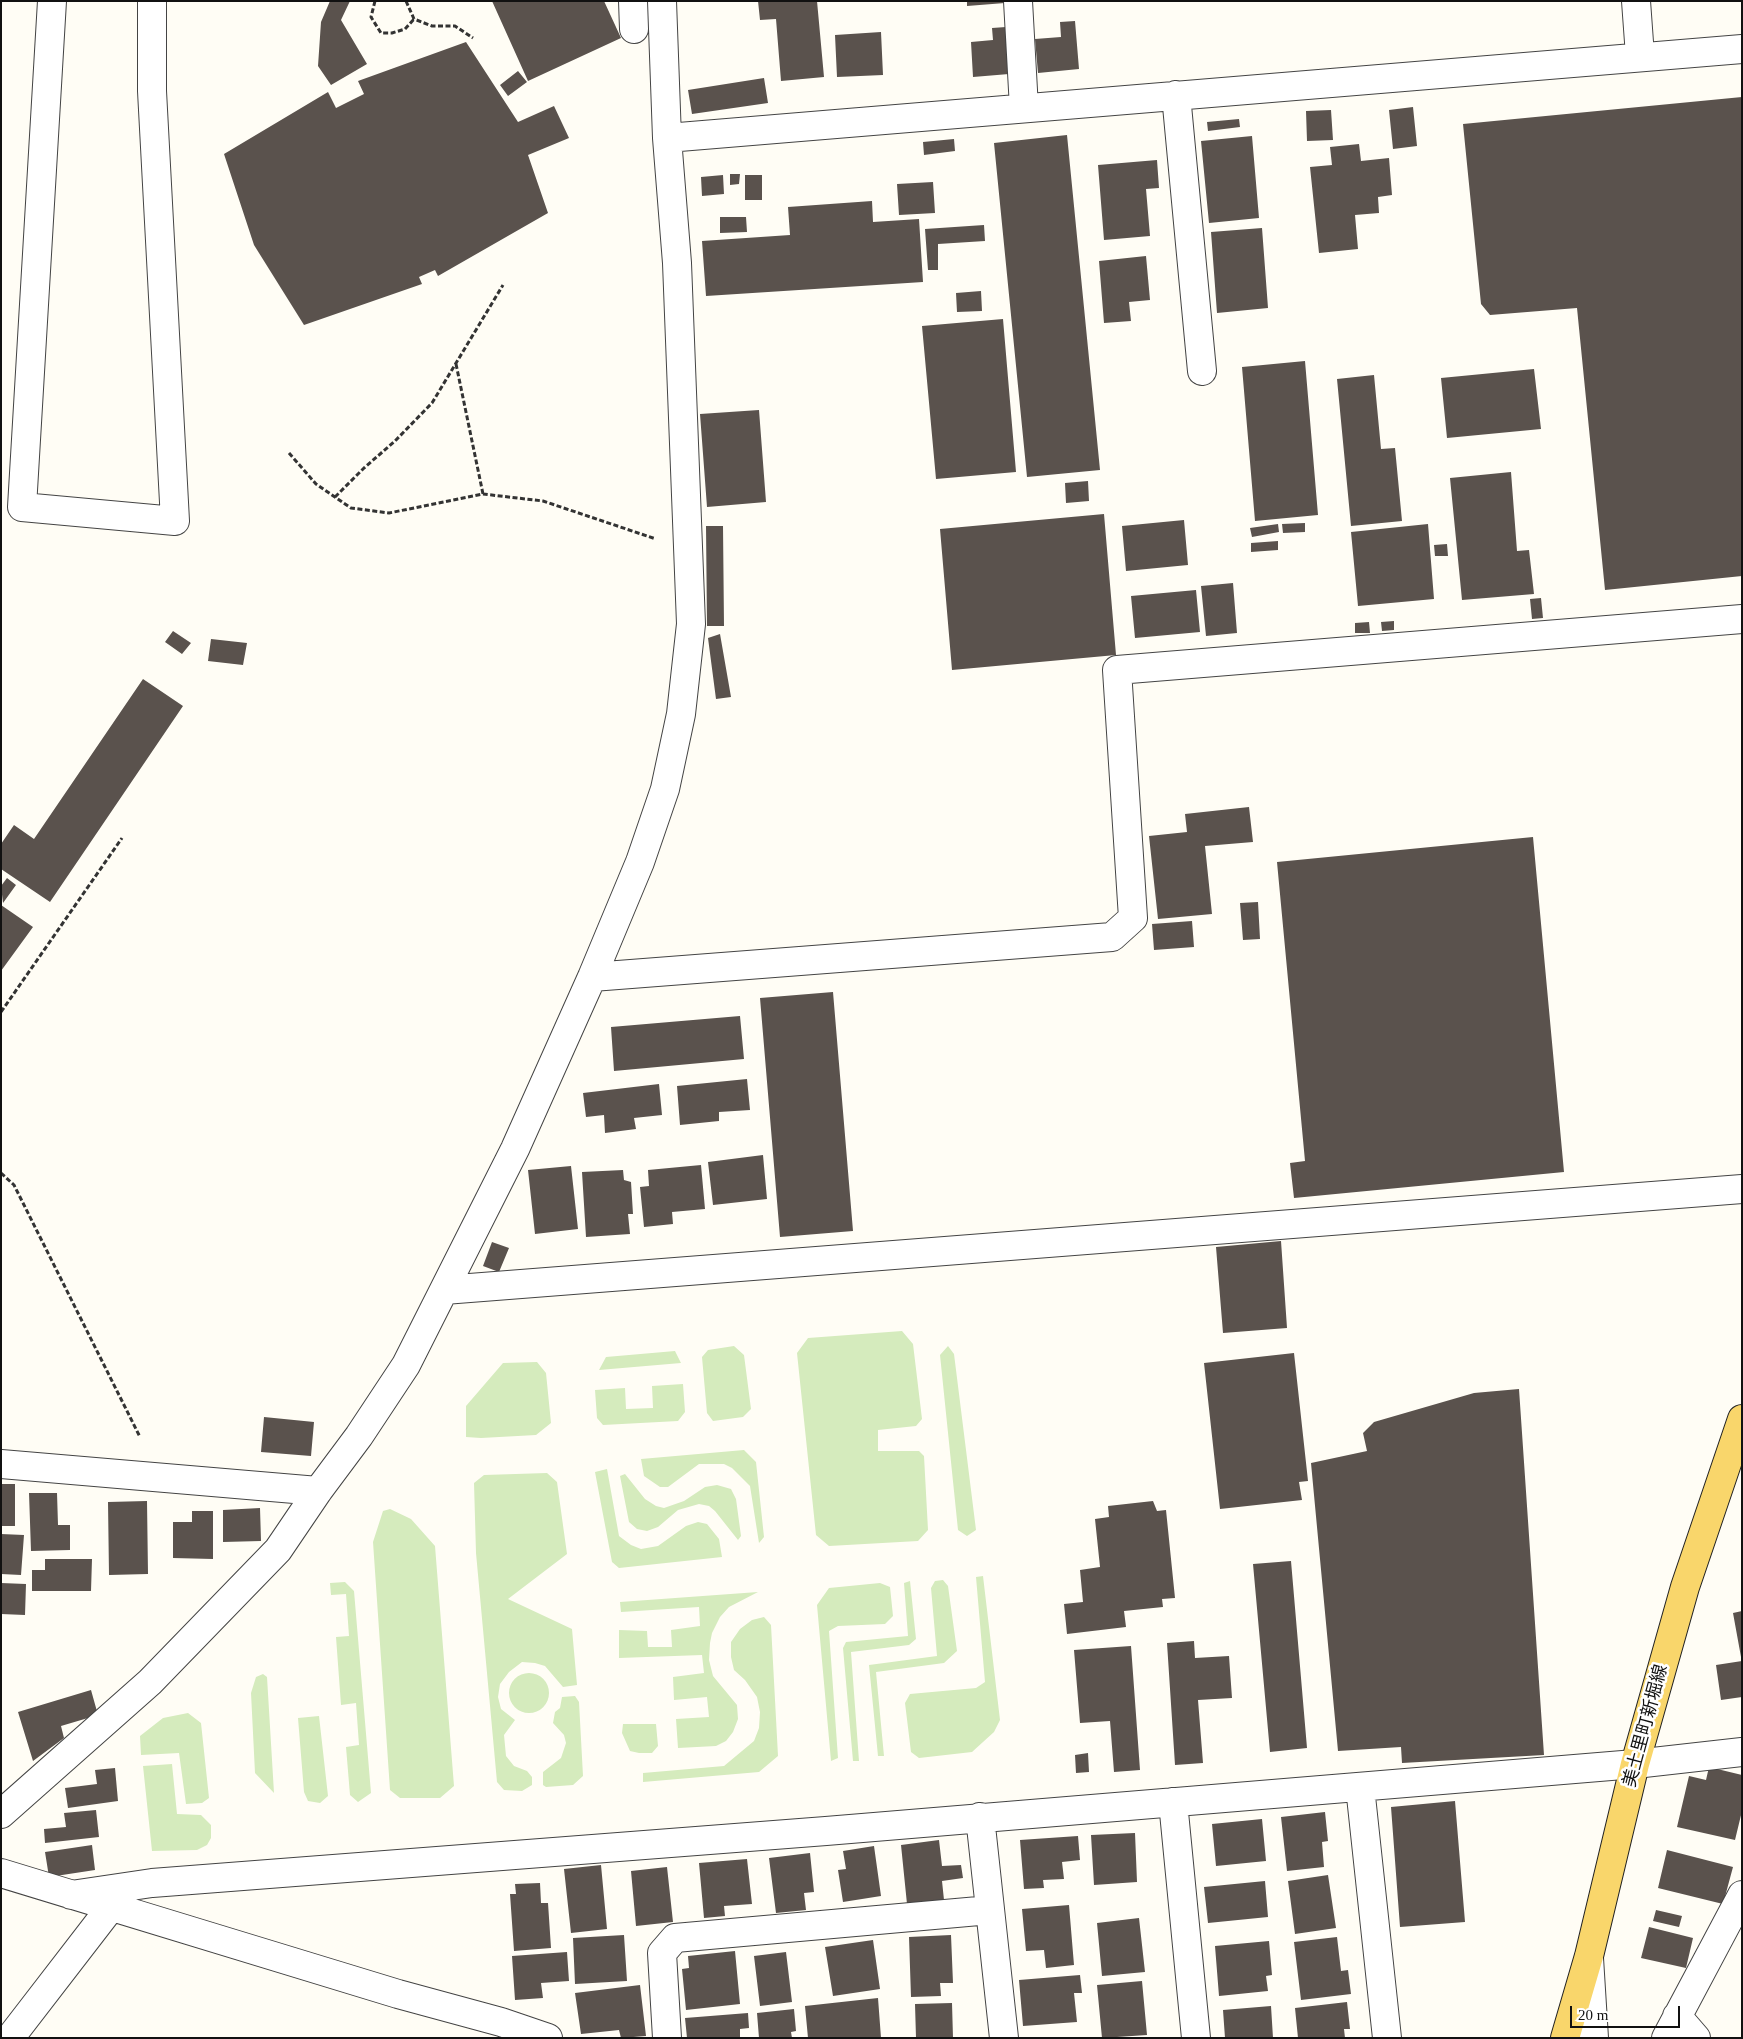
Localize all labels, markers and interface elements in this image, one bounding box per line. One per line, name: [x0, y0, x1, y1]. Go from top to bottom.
street label: 美土里町新堀線: [1619, 1662, 1673, 1790]
scale bar: [1573, 1996, 1683, 2028]
text: 20 m: [1578, 2007, 1608, 2023]

